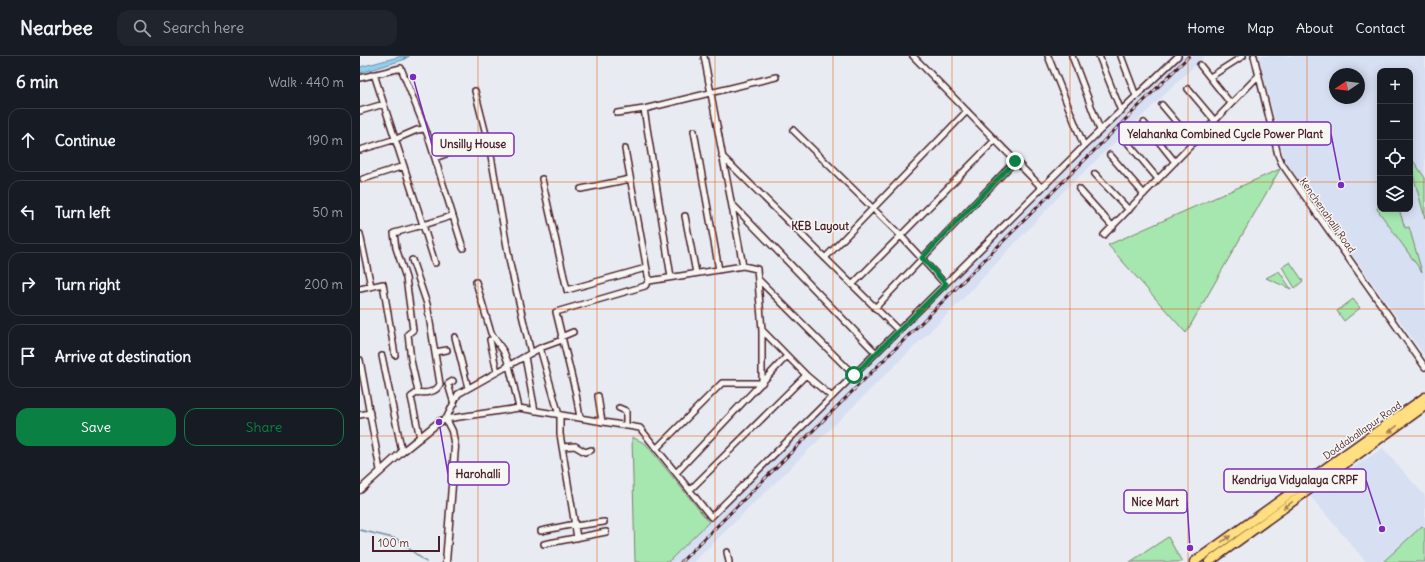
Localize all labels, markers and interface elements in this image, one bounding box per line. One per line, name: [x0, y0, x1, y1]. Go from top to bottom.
search box: [117, 10, 397, 46]
text: Nearbee: [20, 16, 93, 40]
icon: search: [131, 17, 153, 39]
text: Search here: [163, 18, 244, 37]
text: Home: [1187, 19, 1225, 37]
text: Map: [1247, 19, 1274, 37]
text: About: [1296, 19, 1334, 37]
text: Contact: [1356, 19, 1405, 37]
north arrow: [1329, 68, 1365, 104]
map controls: [1377, 68, 1413, 212]
button: +: [1377, 68, 1413, 104]
text: 6 min: [16, 71, 58, 93]
text: Walk · 440 m: [268, 74, 344, 91]
button: −: [1377, 104, 1413, 140]
callout: Yelahanka Combined Cycle Power Plant: [1119, 122, 1331, 145]
text: Yelahanka Combined Cycle Power Plant: [1126, 127, 1323, 142]
icon: ahead: [17, 129, 39, 151]
text: Continue: [55, 131, 116, 150]
text: 190 m: [307, 132, 343, 149]
callout: Unsilly House: [432, 133, 514, 156]
text: Unsilly House: [440, 137, 506, 152]
button: locate: [1377, 140, 1413, 176]
route end: [1006, 152, 1024, 170]
street label: Kenchenahalli Road: [1297, 175, 1358, 256]
button: layers: [1377, 176, 1413, 212]
icon: left: [17, 201, 39, 223]
text: Turn left: [55, 203, 110, 222]
text: 50 m: [312, 204, 343, 221]
district label: KEB Layout: [791, 219, 849, 234]
icon: right: [17, 273, 39, 295]
text: Turn right: [55, 275, 120, 294]
text: 200 m: [304, 276, 343, 293]
icon: arrive: [17, 345, 39, 367]
text: Arrive at destination: [55, 347, 191, 366]
route start: [845, 366, 863, 384]
street label: Doddaballapur Road: [1320, 398, 1404, 462]
button: Save: [16, 408, 176, 446]
button: Share: [184, 408, 344, 446]
one-way arrow: [1388, 425, 1399, 433]
callout: Harohalli: [448, 462, 509, 485]
text: Harohalli: [456, 467, 500, 481]
callout: Kendriya Vidyalaya CRPF: [1224, 469, 1366, 492]
text: Kendriya Vidyalaya CRPF: [1232, 473, 1359, 488]
callout: Nice Mart: [1124, 490, 1187, 513]
text: Nice Mart: [1131, 495, 1179, 509]
one-way arrow: [1283, 501, 1293, 509]
scale bar: [372, 534, 440, 553]
one-way arrow: [1221, 535, 1231, 543]
text: 100 m: [378, 536, 409, 550]

